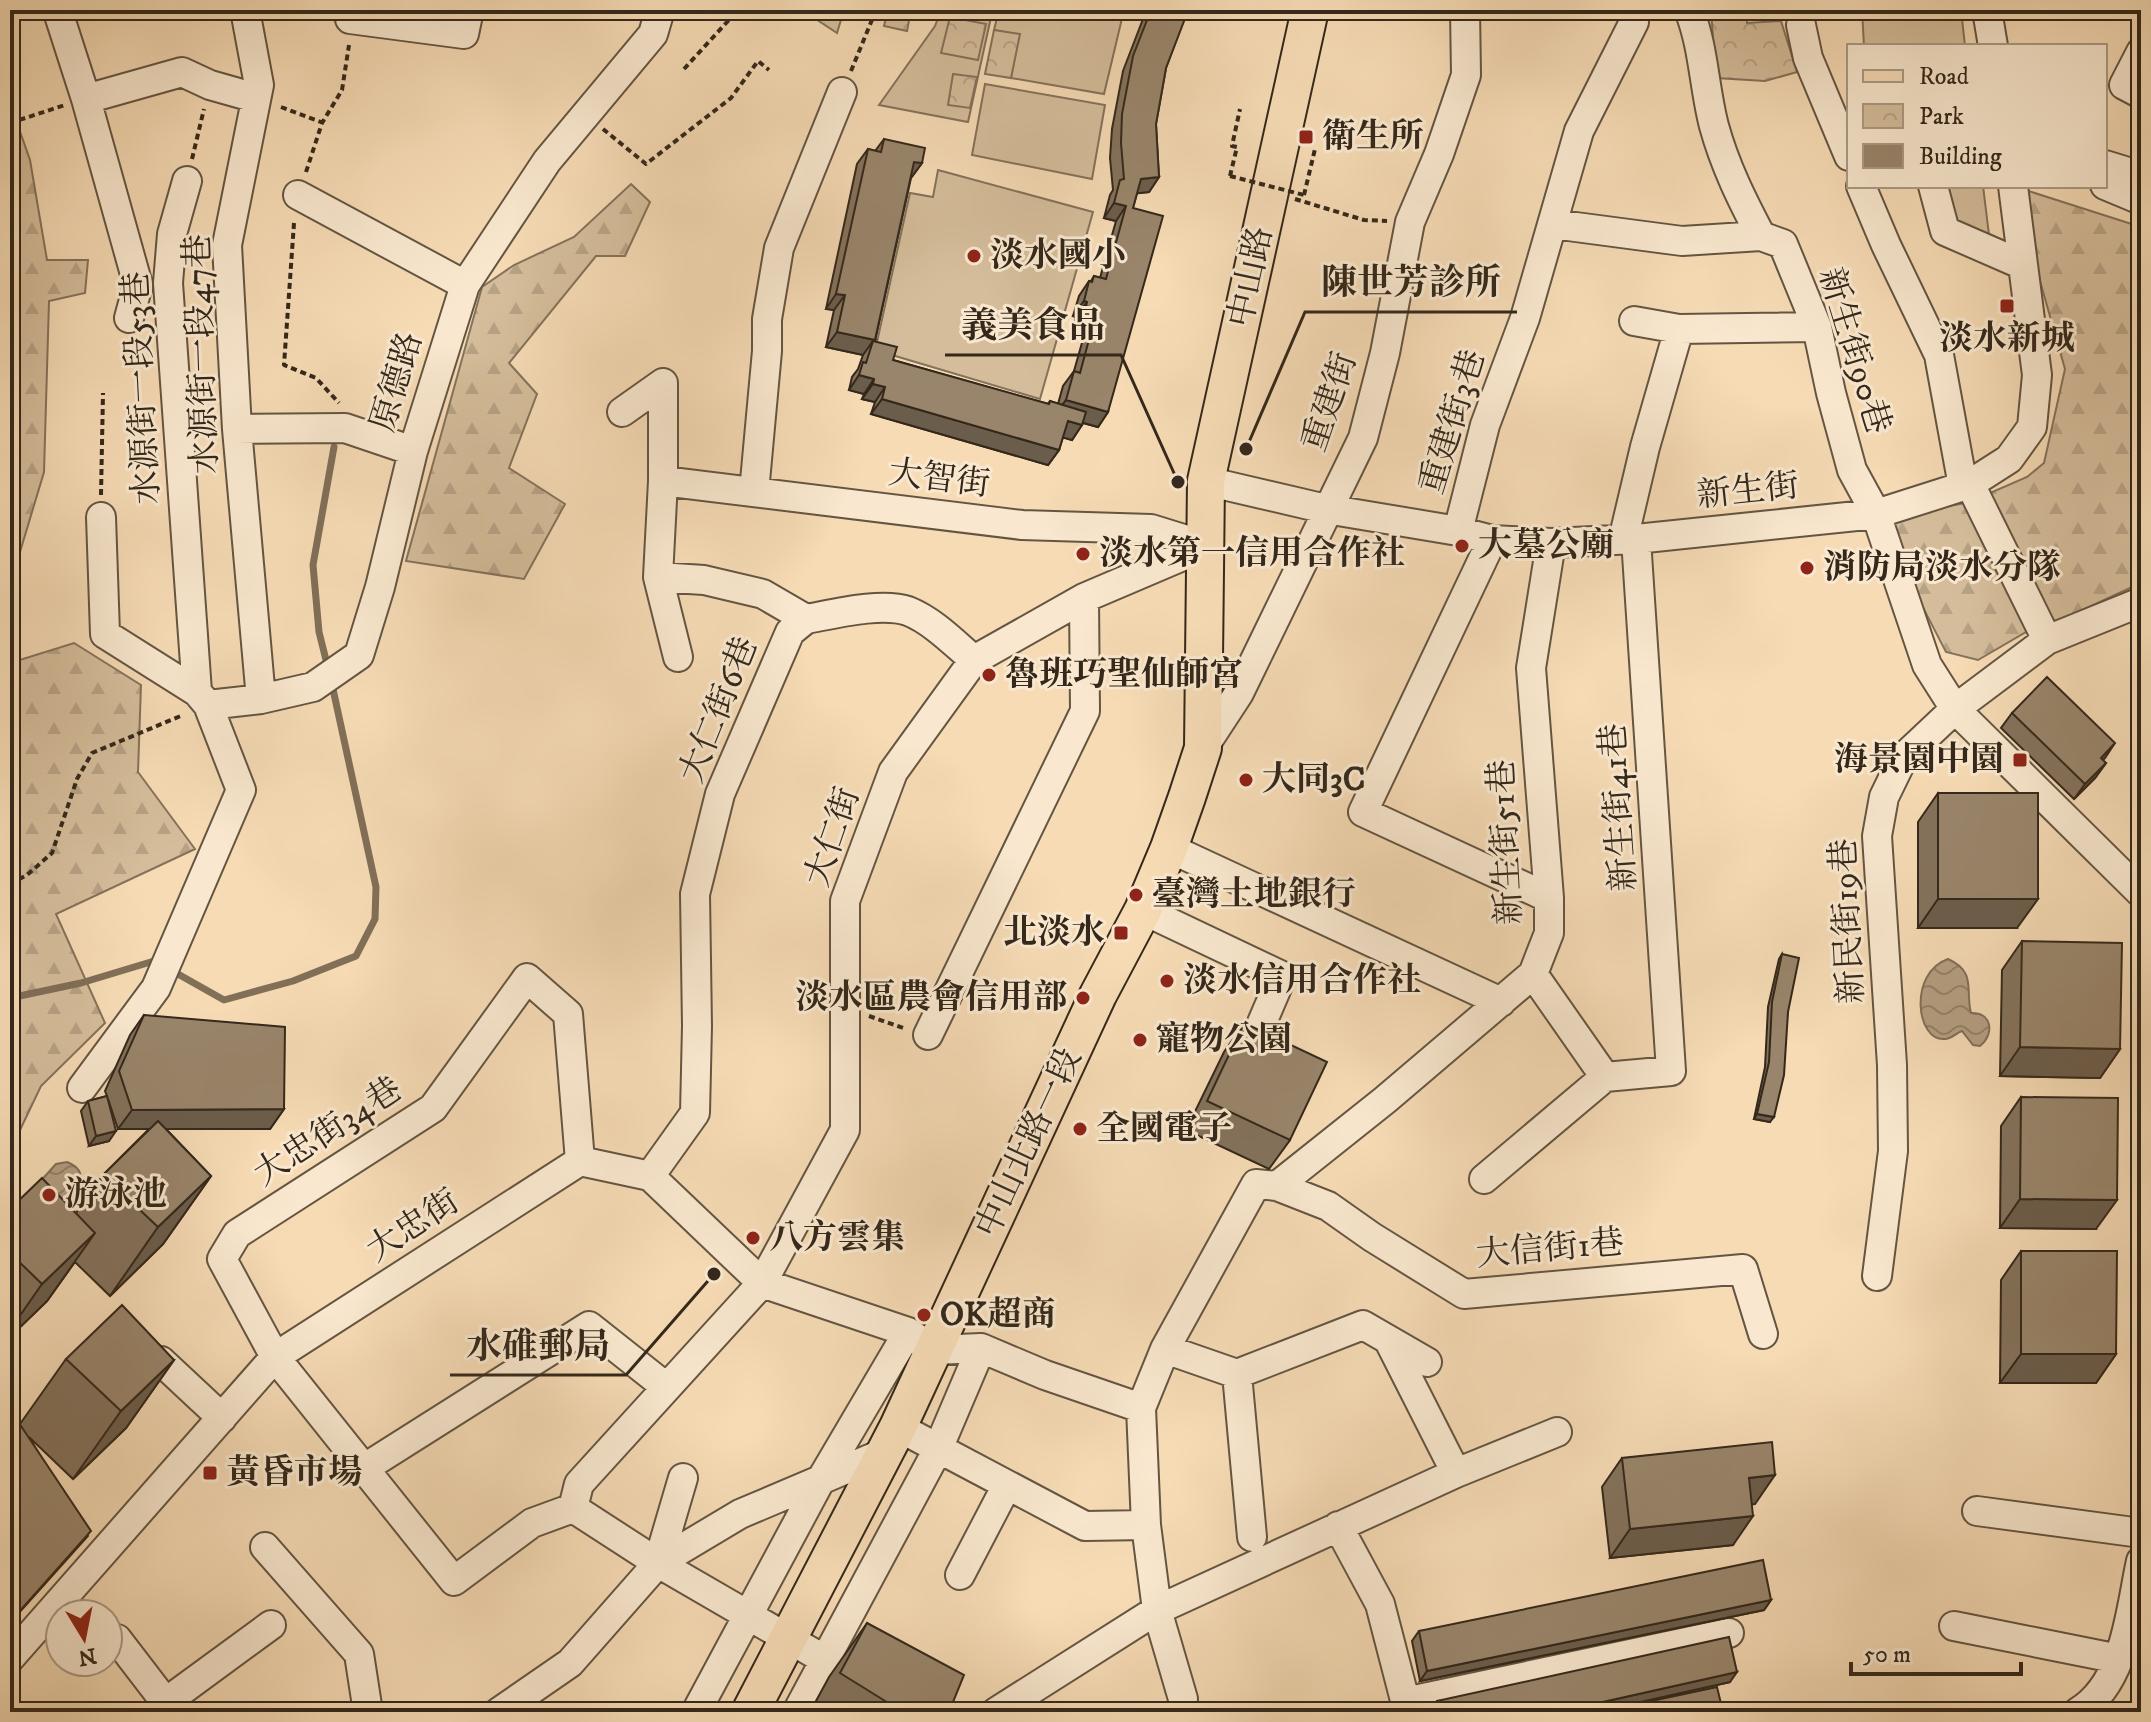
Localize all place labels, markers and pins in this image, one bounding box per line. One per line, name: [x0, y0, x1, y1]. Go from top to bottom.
place label: 衛生所: [1322, 116, 1424, 158]
marker: 衛生所: [1297, 128, 1315, 146]
place label: 淡水國小: [990, 235, 1126, 277]
marker: 淡水國小: [965, 247, 983, 265]
callout: 陳世芳診所: [1305, 252, 1517, 312]
callout: 義美食品: [945, 295, 1121, 355]
marker: 淡水新城: [1998, 297, 2016, 315]
place label: 淡水新城: [1939, 318, 2075, 360]
place label: 大墓公廟: [1478, 525, 1614, 567]
place label: 淡水第一信用合作社: [1099, 533, 1405, 575]
marker: 大墓公廟: [1453, 537, 1471, 555]
marker: 淡水第一信用合作社: [1074, 545, 1092, 563]
place label: 消防局淡水分隊: [1823, 547, 2061, 589]
marker: 消防局淡水分隊: [1798, 559, 1816, 577]
place label: 魯班巧聖仙師宮: [1005, 654, 1243, 696]
marker: 魯班巧聖仙師宮: [980, 666, 998, 684]
place label: 海景園中園: [1834, 739, 2004, 781]
marker: 海景園中園: [2011, 751, 2029, 769]
place label: 大同3C: [1262, 759, 1365, 801]
marker: 大同3C: [1237, 771, 1255, 789]
place label: 臺灣土地銀行: [1152, 874, 1356, 916]
marker: 臺灣土地銀行: [1127, 886, 1145, 904]
place label: 北淡水: [1003, 912, 1105, 954]
marker: 北淡水: [1112, 924, 1130, 942]
place label: 淡水信用合作社: [1183, 960, 1421, 1002]
marker: 淡水信用合作社: [1158, 972, 1176, 990]
place label: 淡水區農會信用部: [795, 977, 1067, 1019]
marker: 淡水區農會信用部: [1074, 989, 1092, 1007]
place label: 寵物公園: [1156, 1019, 1292, 1061]
marker: 寵物公園: [1131, 1031, 1149, 1049]
place label: 全國電子: [1096, 1108, 1232, 1150]
marker: 全國電子: [1071, 1120, 1089, 1138]
place label: 游泳池: [65, 1174, 167, 1216]
marker: 游泳池: [40, 1186, 58, 1204]
place label: 八方雲集: [769, 1217, 905, 1259]
marker: 八方雲集: [744, 1229, 762, 1247]
place label: OK超商: [940, 1294, 1056, 1336]
marker: OK超商: [915, 1306, 933, 1324]
callout: 水碓郵局: [450, 1315, 626, 1375]
place label: 黃昏市場: [226, 1452, 362, 1494]
marker: 黃昏市場: [201, 1464, 219, 1482]

